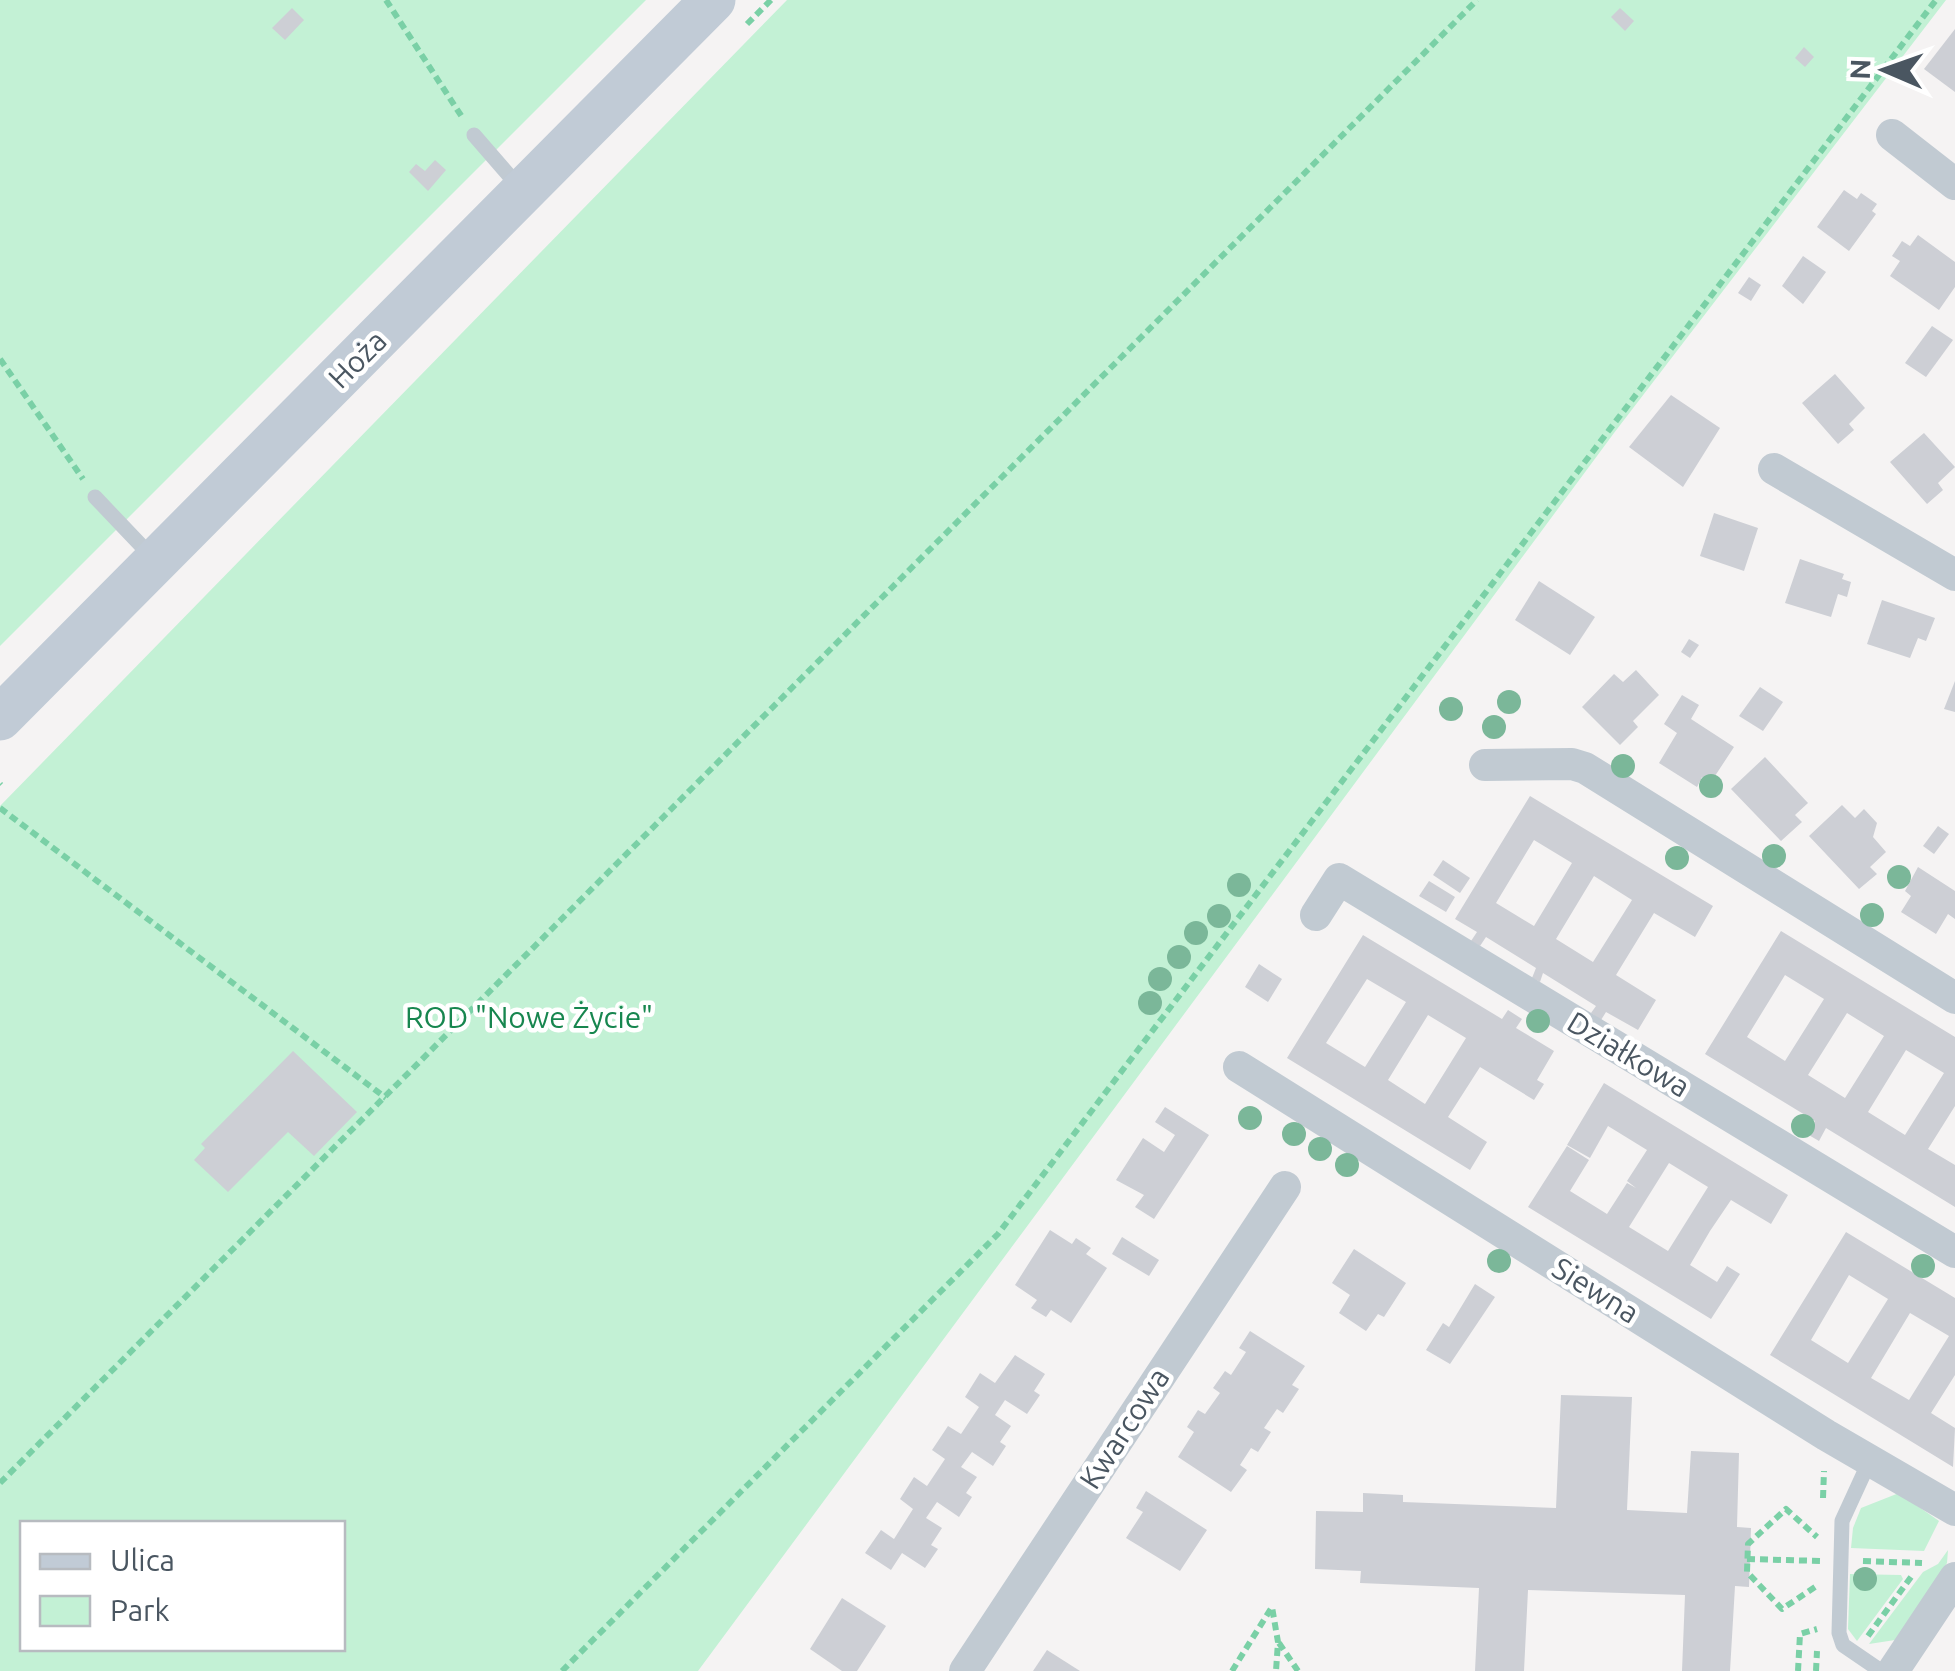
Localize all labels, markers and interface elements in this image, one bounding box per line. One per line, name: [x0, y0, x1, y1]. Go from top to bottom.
north arrow: [1835, 20, 1935, 120]
text: N: [1844, 58, 1875, 80]
street label: Hoża: [321, 323, 393, 395]
park label: ROD "Nowe Życie": [405, 1000, 653, 1034]
street label: Działkowa: [1562, 1004, 1696, 1104]
street label: Siewna: [1547, 1250, 1645, 1330]
street label: Kwarcowa: [1072, 1361, 1176, 1495]
legend: [20, 1521, 345, 1651]
text: Ulica: [110, 1543, 175, 1577]
text: Park: [110, 1593, 170, 1627]

